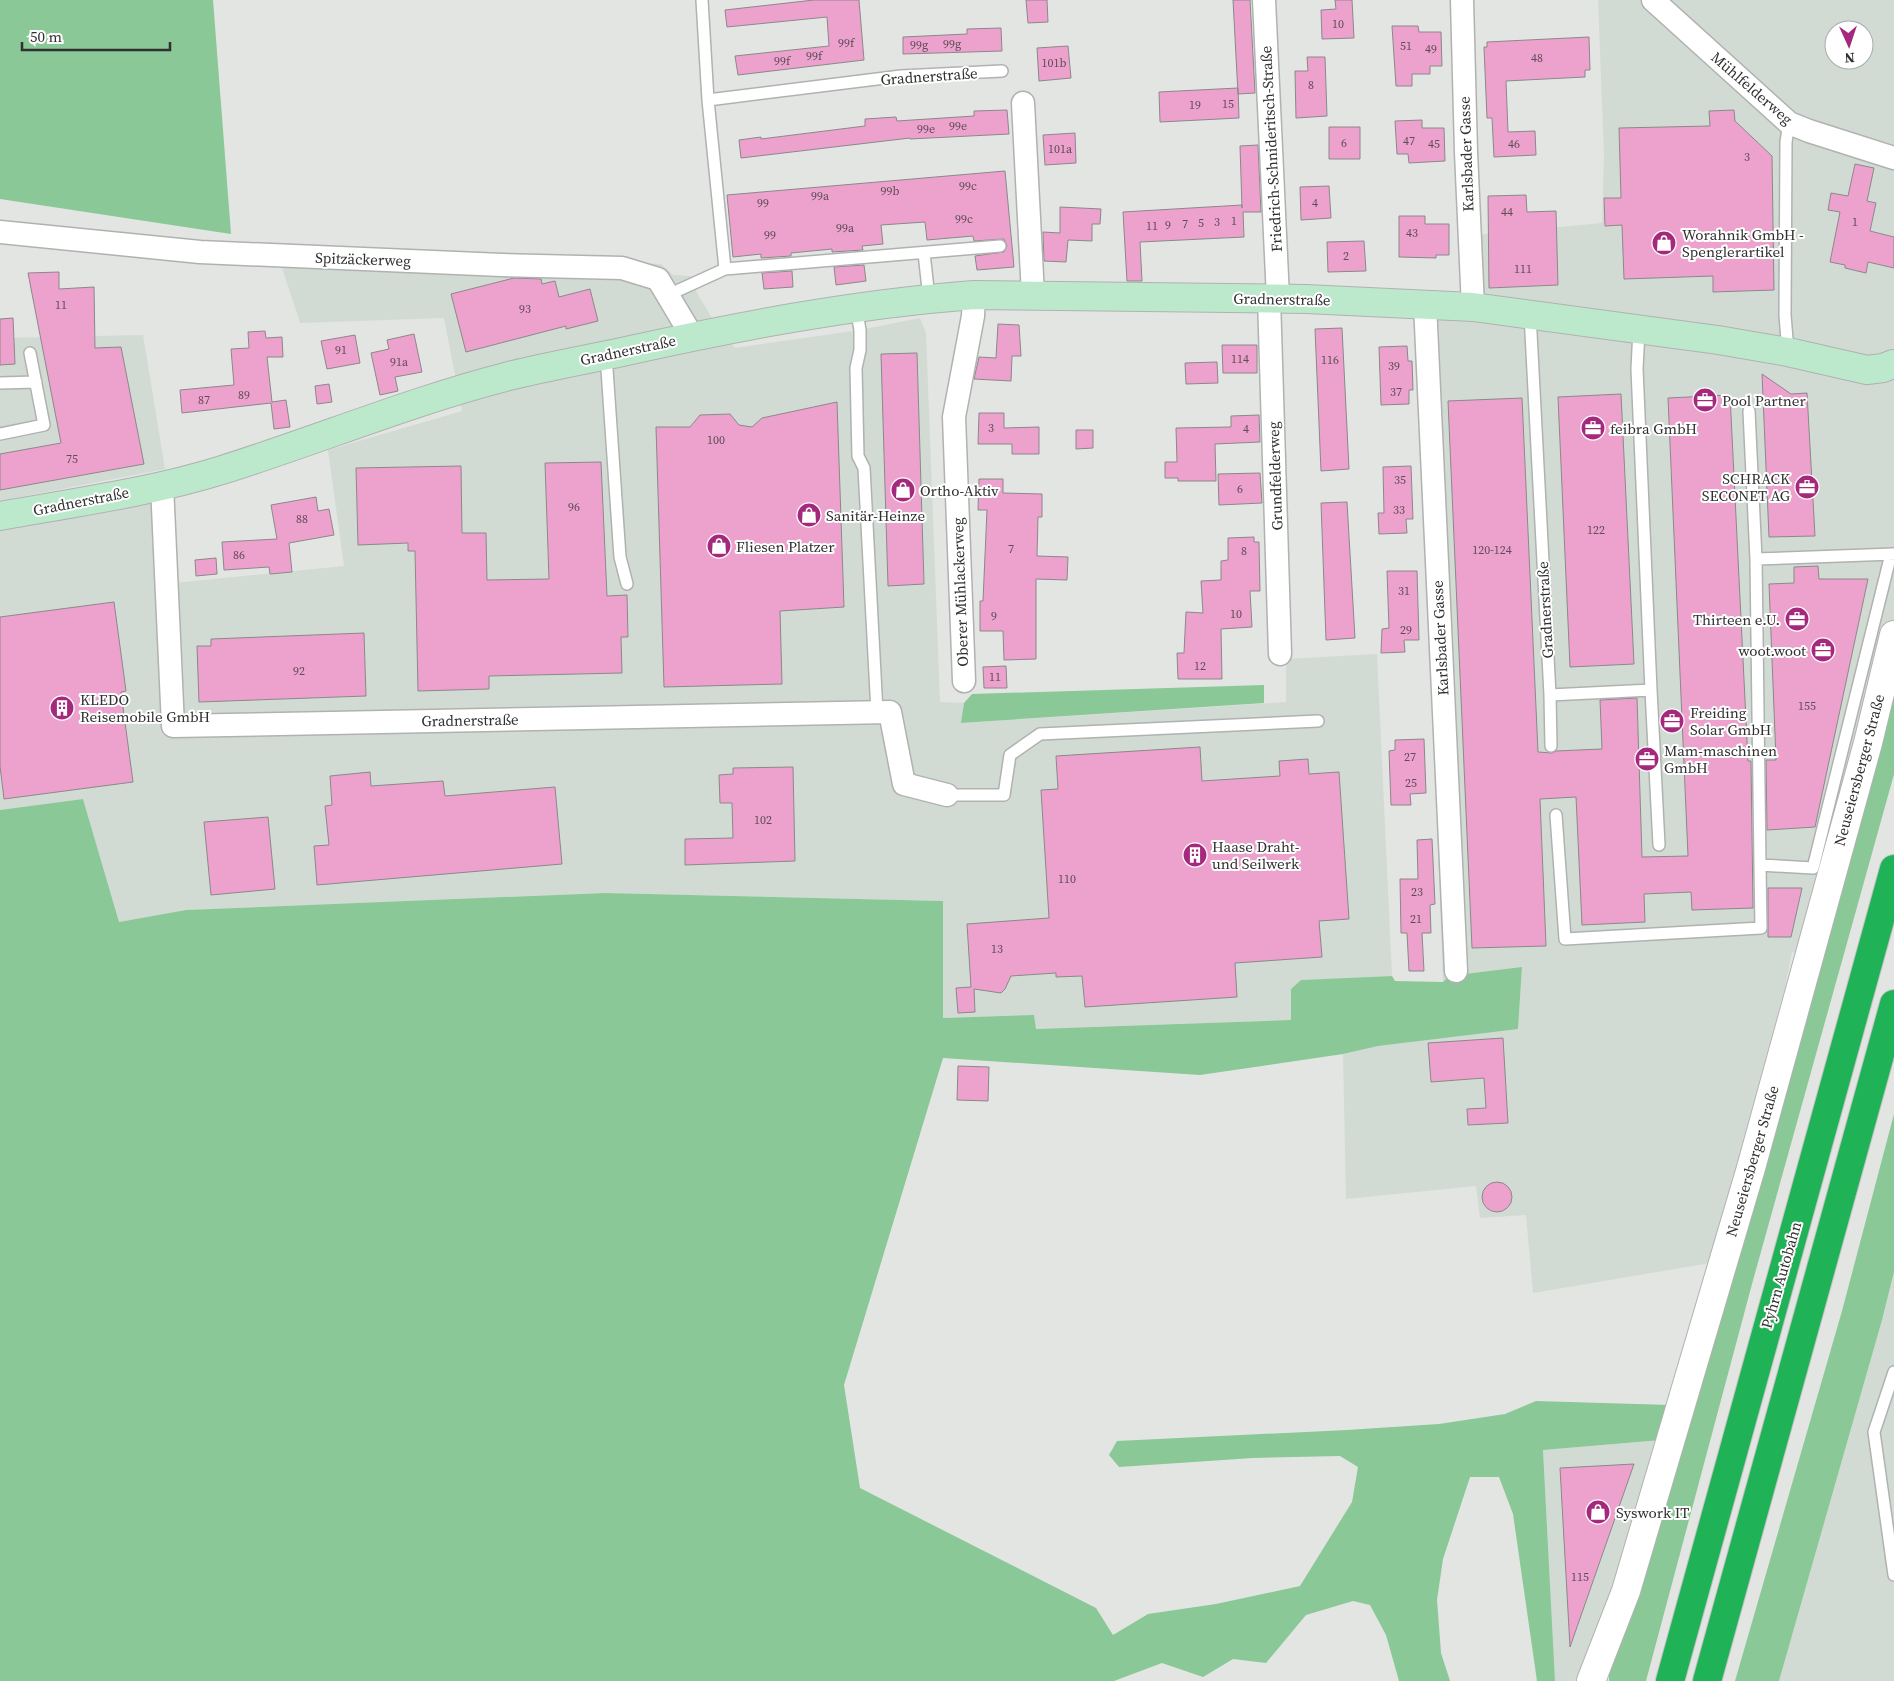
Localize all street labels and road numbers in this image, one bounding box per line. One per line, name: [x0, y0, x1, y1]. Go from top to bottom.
street label: Friedrich-Schnideritsch-Straße: [1255, 45, 1287, 253]
street label: Mühlfelderweg: [1707, 47, 1797, 129]
street label: Gradnerstraße: [880, 62, 979, 90]
street label: Karlsbader Gasse: [1453, 96, 1479, 212]
street label: Spitzäckerweg: [315, 247, 412, 271]
street label: Gradnerstraße: [1233, 288, 1331, 310]
street label: Gradnerstraße: [578, 330, 678, 370]
street label: Grundfelderweg: [1263, 421, 1287, 531]
street label: Gradnerstraße: [31, 481, 131, 521]
street label: Oberer Mühlackerweg: [947, 517, 973, 667]
street label: Gradnerstraße: [1532, 561, 1558, 659]
street label: Karlsbader Gasse: [1426, 580, 1454, 696]
street label: Neuseiersberger Straße: [1829, 691, 1889, 848]
street label: Gradnerstraße: [421, 709, 519, 731]
street label: Neuseiersberger Straße: [1720, 1083, 1784, 1239]
street label: Pyhrn Autobahn: [1756, 1219, 1806, 1331]

